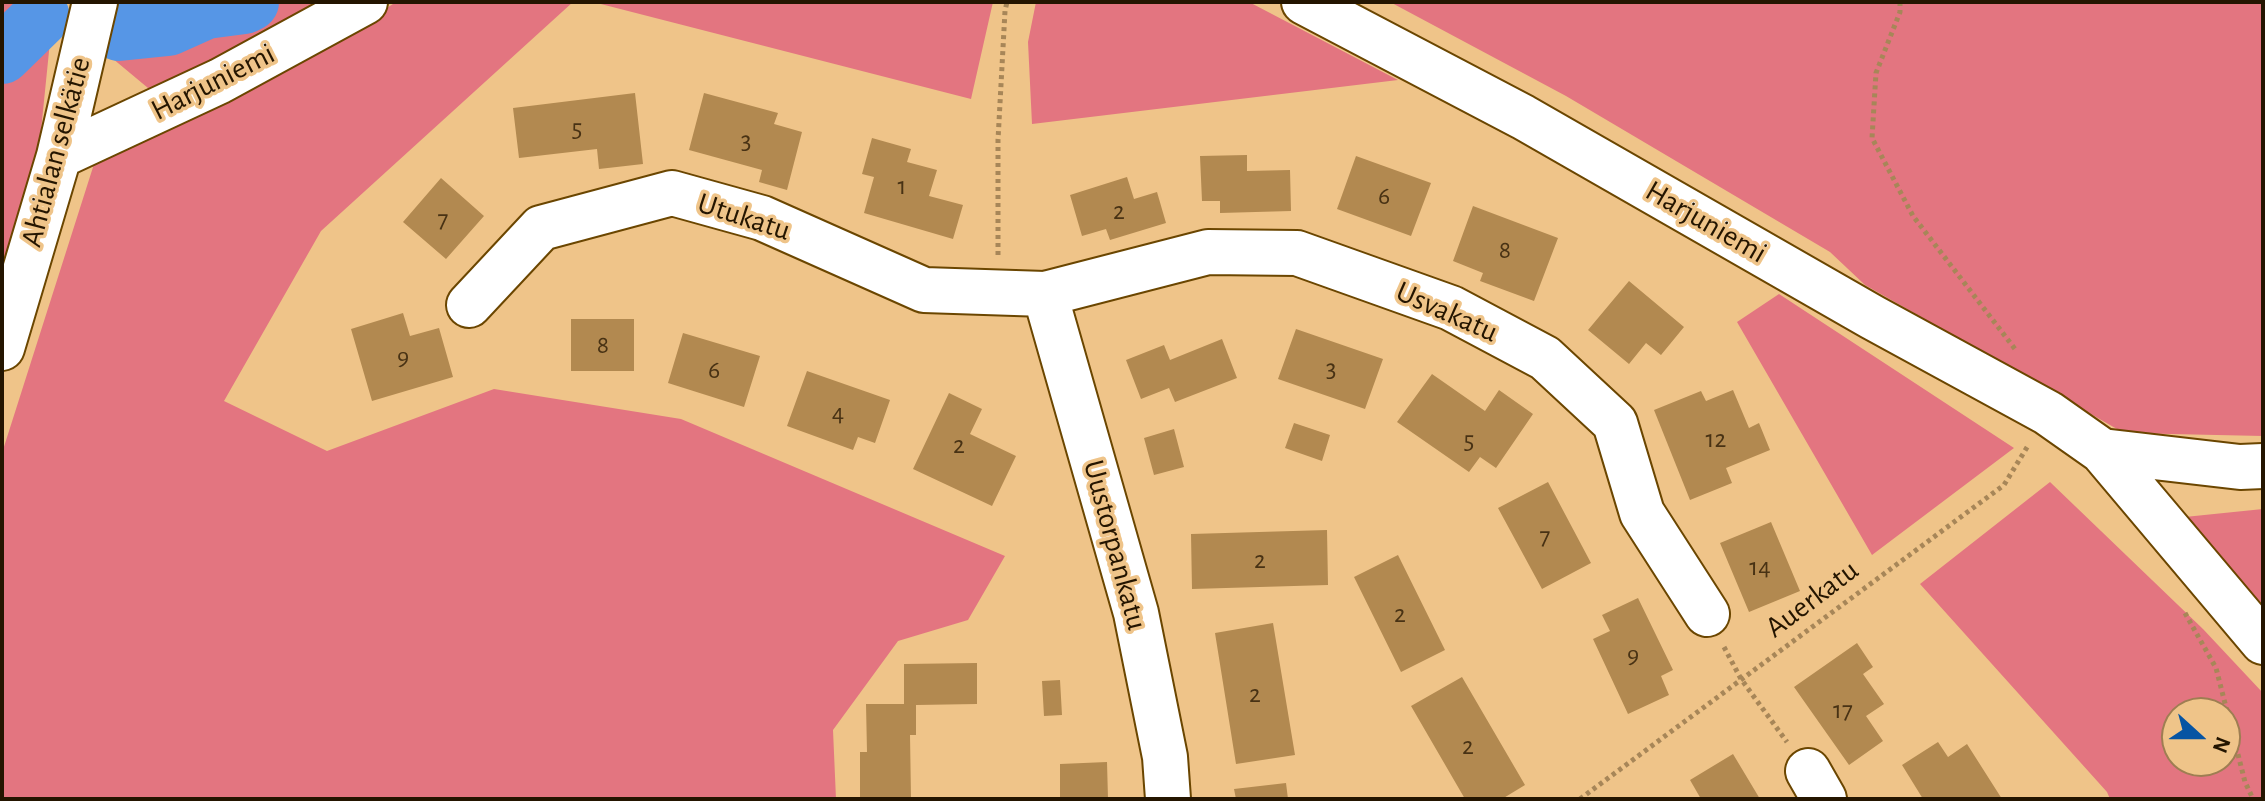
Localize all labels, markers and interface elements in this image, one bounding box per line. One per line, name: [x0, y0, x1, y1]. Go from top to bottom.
street label: Harjuniemi: [145, 36, 281, 128]
street label: Ahtialan selkätie: [13, 53, 99, 251]
house number: 5: [572, 112, 582, 144]
house number: 3: [741, 125, 751, 157]
house number: 1: [898, 170, 906, 202]
street label: Harjuniemi: [1639, 173, 1773, 271]
house number: 6: [1378, 180, 1390, 212]
street label: Utukatu: [693, 185, 795, 249]
house number: 2: [1113, 195, 1125, 227]
house number: 7: [438, 203, 448, 235]
house number: 8: [1499, 234, 1511, 266]
street label: Usvakatu: [1390, 274, 1504, 350]
house number: 8: [597, 329, 609, 361]
house number: 9: [397, 341, 409, 373]
house number: 3: [1326, 353, 1336, 385]
house number: 6: [708, 354, 720, 386]
house number: 4: [832, 397, 844, 429]
house number: 12: [1706, 423, 1726, 455]
house number: 5: [1464, 424, 1474, 456]
house number: 2: [953, 429, 965, 461]
street label: Uustorpankatu: [1075, 456, 1155, 634]
house number: 7: [1540, 520, 1550, 552]
house number: 2: [1254, 544, 1266, 576]
house number: 14: [1749, 551, 1771, 583]
street label: Auerkatu: [1758, 552, 1866, 646]
house number: 2: [1394, 598, 1406, 630]
house number: 9: [1627, 639, 1639, 671]
house number: 2: [1249, 678, 1261, 710]
house number: 17: [1833, 694, 1853, 726]
north arrow: [2161, 697, 2241, 777]
house number: 2: [1462, 730, 1474, 762]
text: N: [2209, 734, 2235, 756]

